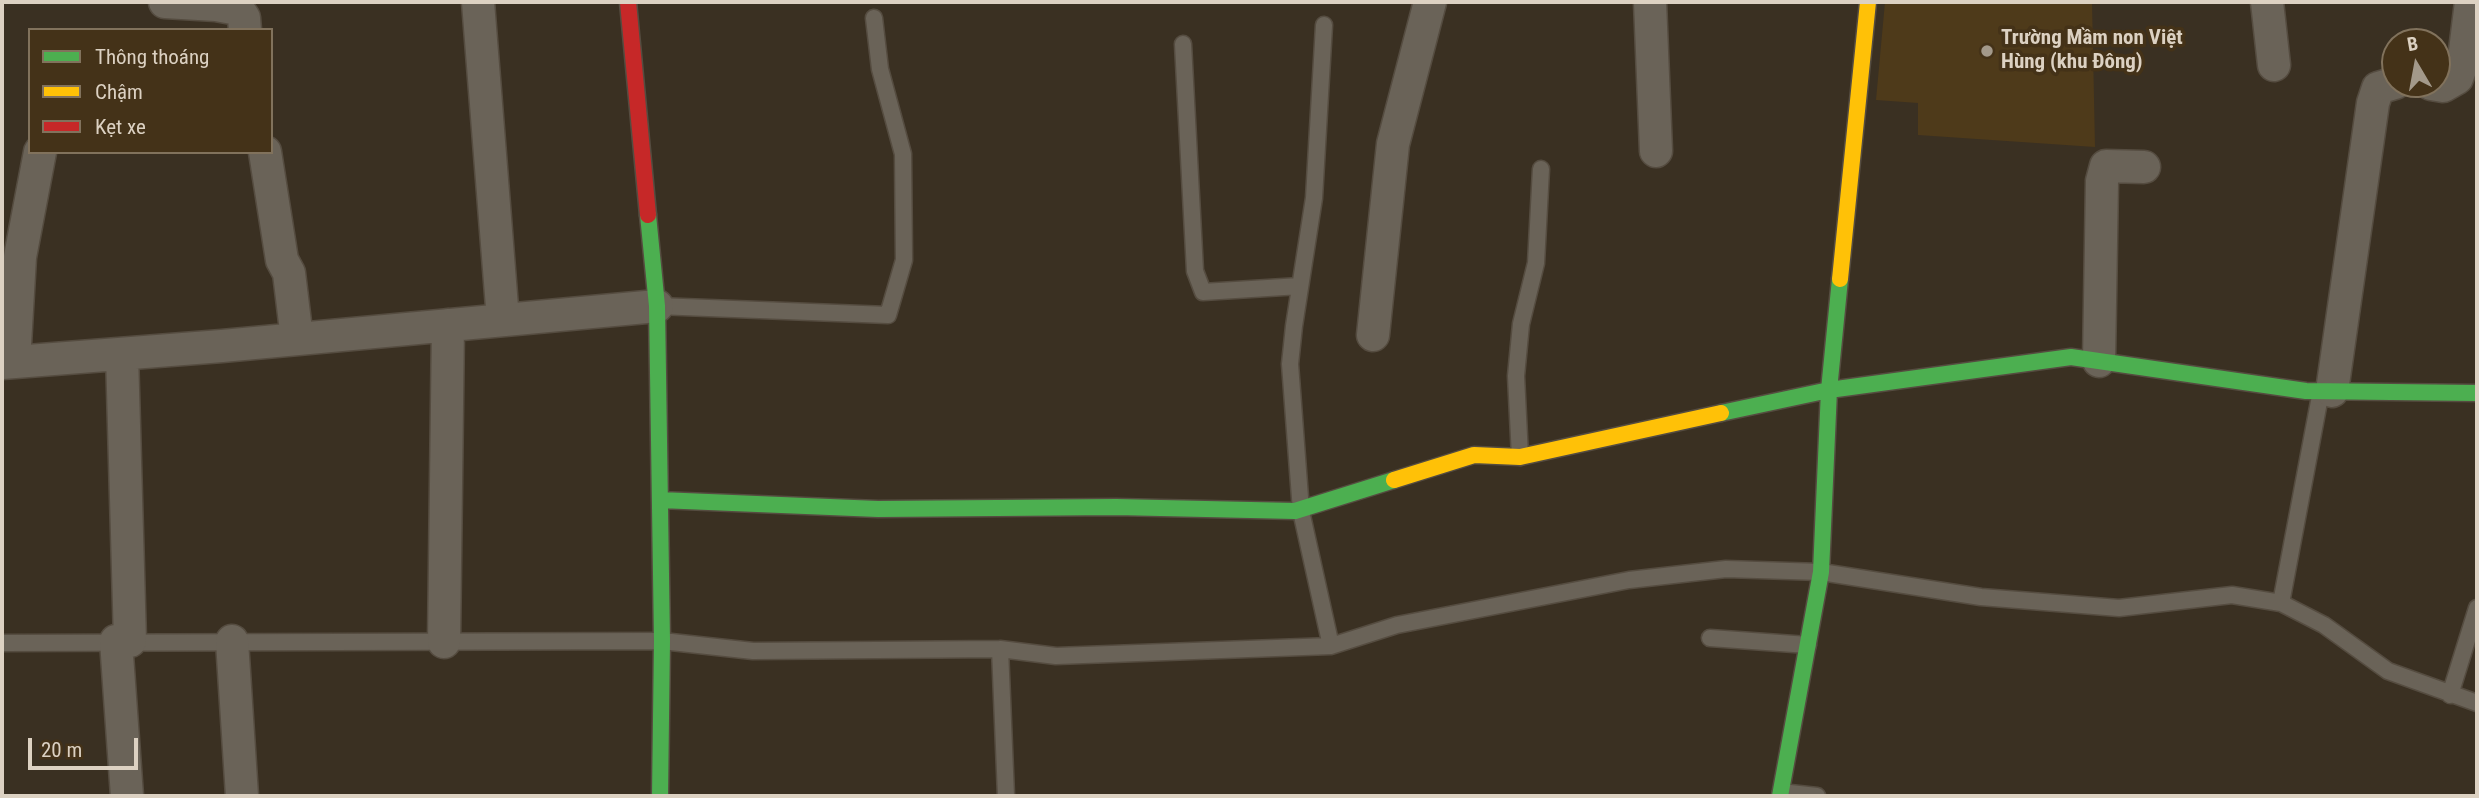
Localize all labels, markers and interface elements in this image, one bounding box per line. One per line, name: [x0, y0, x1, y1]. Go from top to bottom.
place label: Trường Mầm non Việt Hùng (khu Đông): [2001, 26, 2183, 76]
legend: [28, 28, 273, 154]
north arrow: [2381, 28, 2451, 98]
text: B: [2405, 32, 2420, 56]
marker: Trường Mầm non Việt Hùng (khu Đông): [1979, 43, 1995, 59]
text: Thông thoáng: [95, 45, 209, 69]
text: Chậm: [95, 80, 143, 104]
text: Kẹt xe: [95, 115, 146, 139]
scale bar: [32, 724, 142, 768]
text: 20 m: [41, 738, 82, 762]

